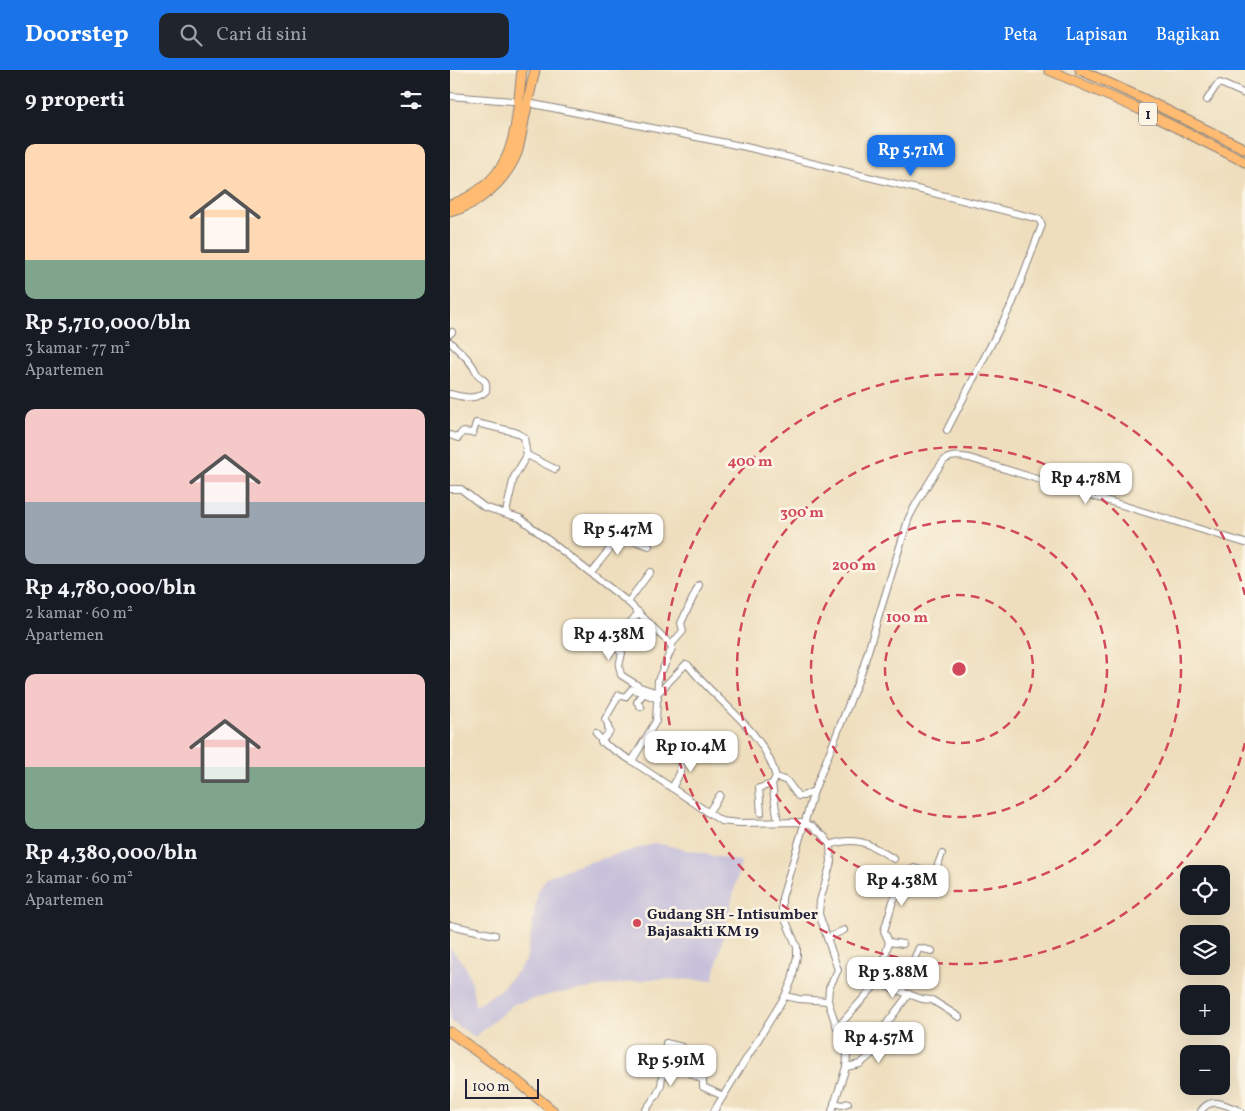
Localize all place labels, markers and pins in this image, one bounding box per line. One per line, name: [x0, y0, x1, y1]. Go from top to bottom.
pin: Rp 5.71M: [859, 134, 963, 177]
pin: Rp 4.78M: [1034, 462, 1138, 505]
pin: Rp 5.47M: [566, 514, 670, 556]
pin: Rp 4.38M: [557, 618, 661, 661]
centre of rings: [950, 660, 968, 678]
pin: Rp 10.4M: [639, 730, 743, 773]
pin: Rp 4.38M: [850, 864, 954, 907]
place label: Gudang SH - Intisumber Bajasakti KM 19: [647, 905, 818, 943]
marker: Gudang SH - Intisumber Bajasakti KM 19: [631, 917, 643, 929]
pin: Rp 3.88M: [841, 956, 945, 999]
pin: Rp 4.57M: [827, 1022, 931, 1064]
pin: Rp 5.91M: [619, 1044, 723, 1087]

